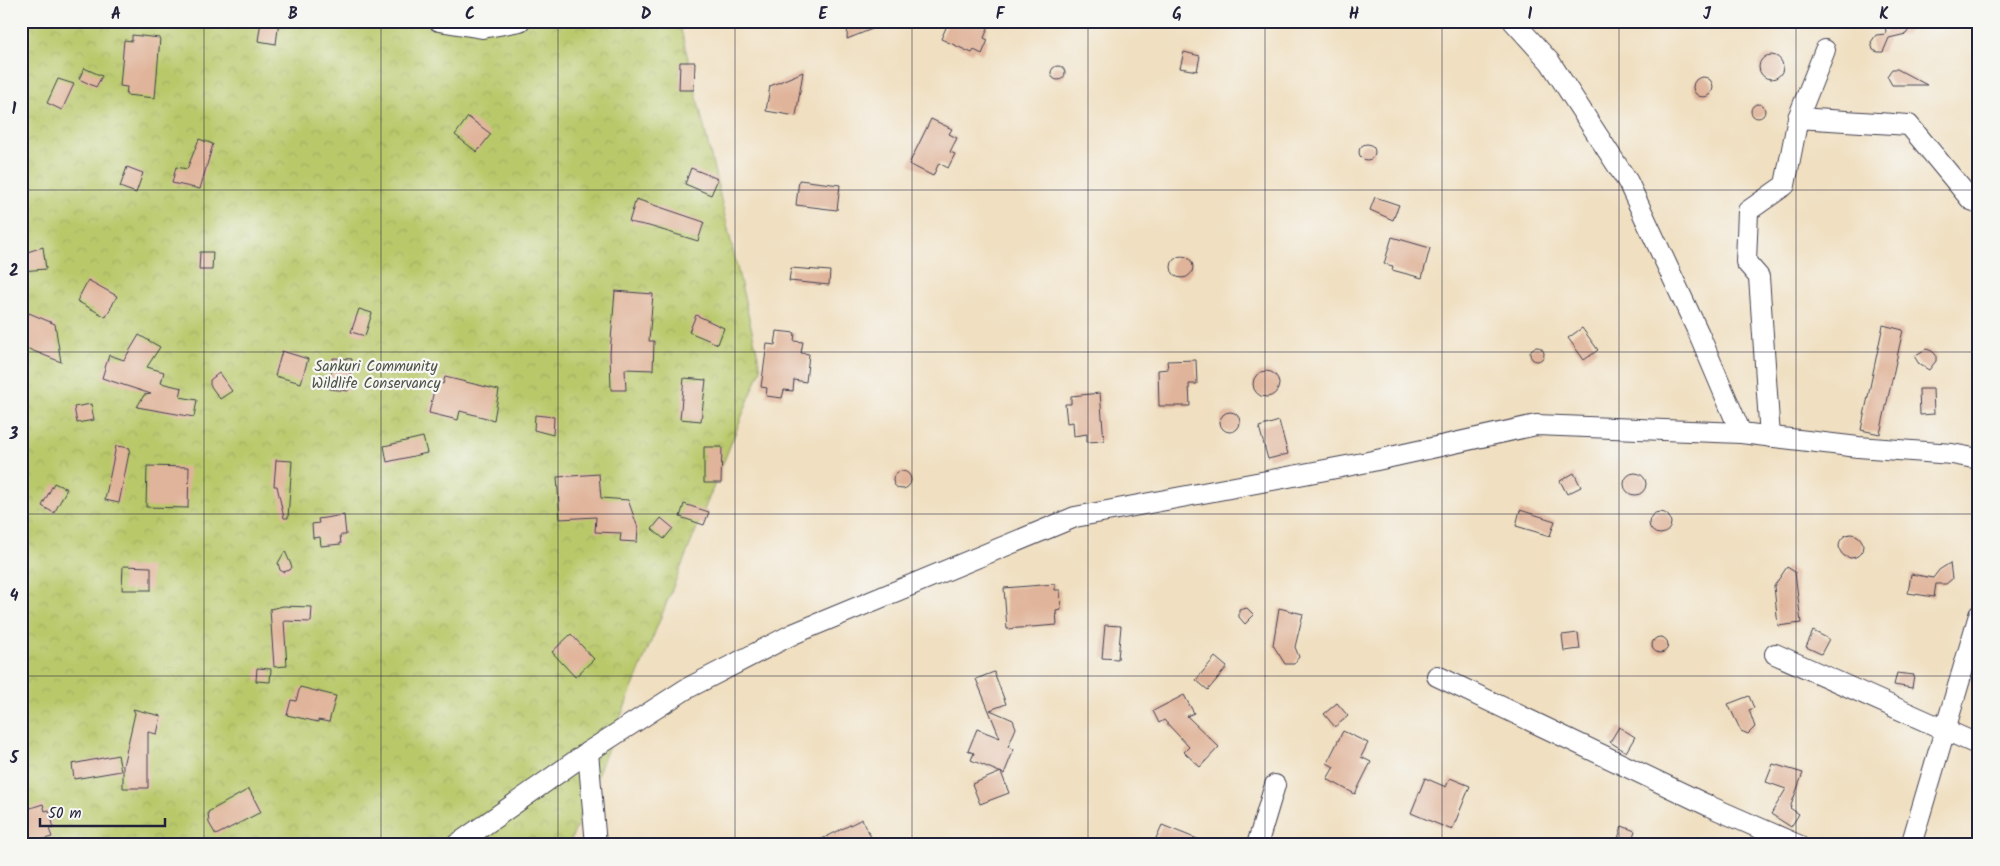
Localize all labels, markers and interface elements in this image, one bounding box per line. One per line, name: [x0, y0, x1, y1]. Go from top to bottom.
text: A: [111, 2, 121, 27]
text: B: [288, 2, 298, 27]
text: C: [465, 2, 475, 27]
text: D: [641, 2, 652, 27]
text: E: [819, 2, 829, 27]
text: F: [996, 2, 1006, 27]
text: G: [1172, 2, 1182, 27]
text: H: [1349, 2, 1359, 27]
text: I: [1528, 2, 1533, 27]
text: J: [1703, 2, 1712, 27]
text: K: [1879, 2, 1889, 27]
text: 1: [12, 97, 17, 122]
text: 2: [9, 259, 19, 284]
park label: Sankuri Community Wildlife Conservancy: [311, 355, 441, 396]
text: 3: [9, 422, 19, 447]
text: 4: [10, 584, 19, 609]
text: 5: [9, 746, 20, 771]
scale bar: [40, 796, 165, 828]
text: 50 m: [48, 802, 82, 826]

